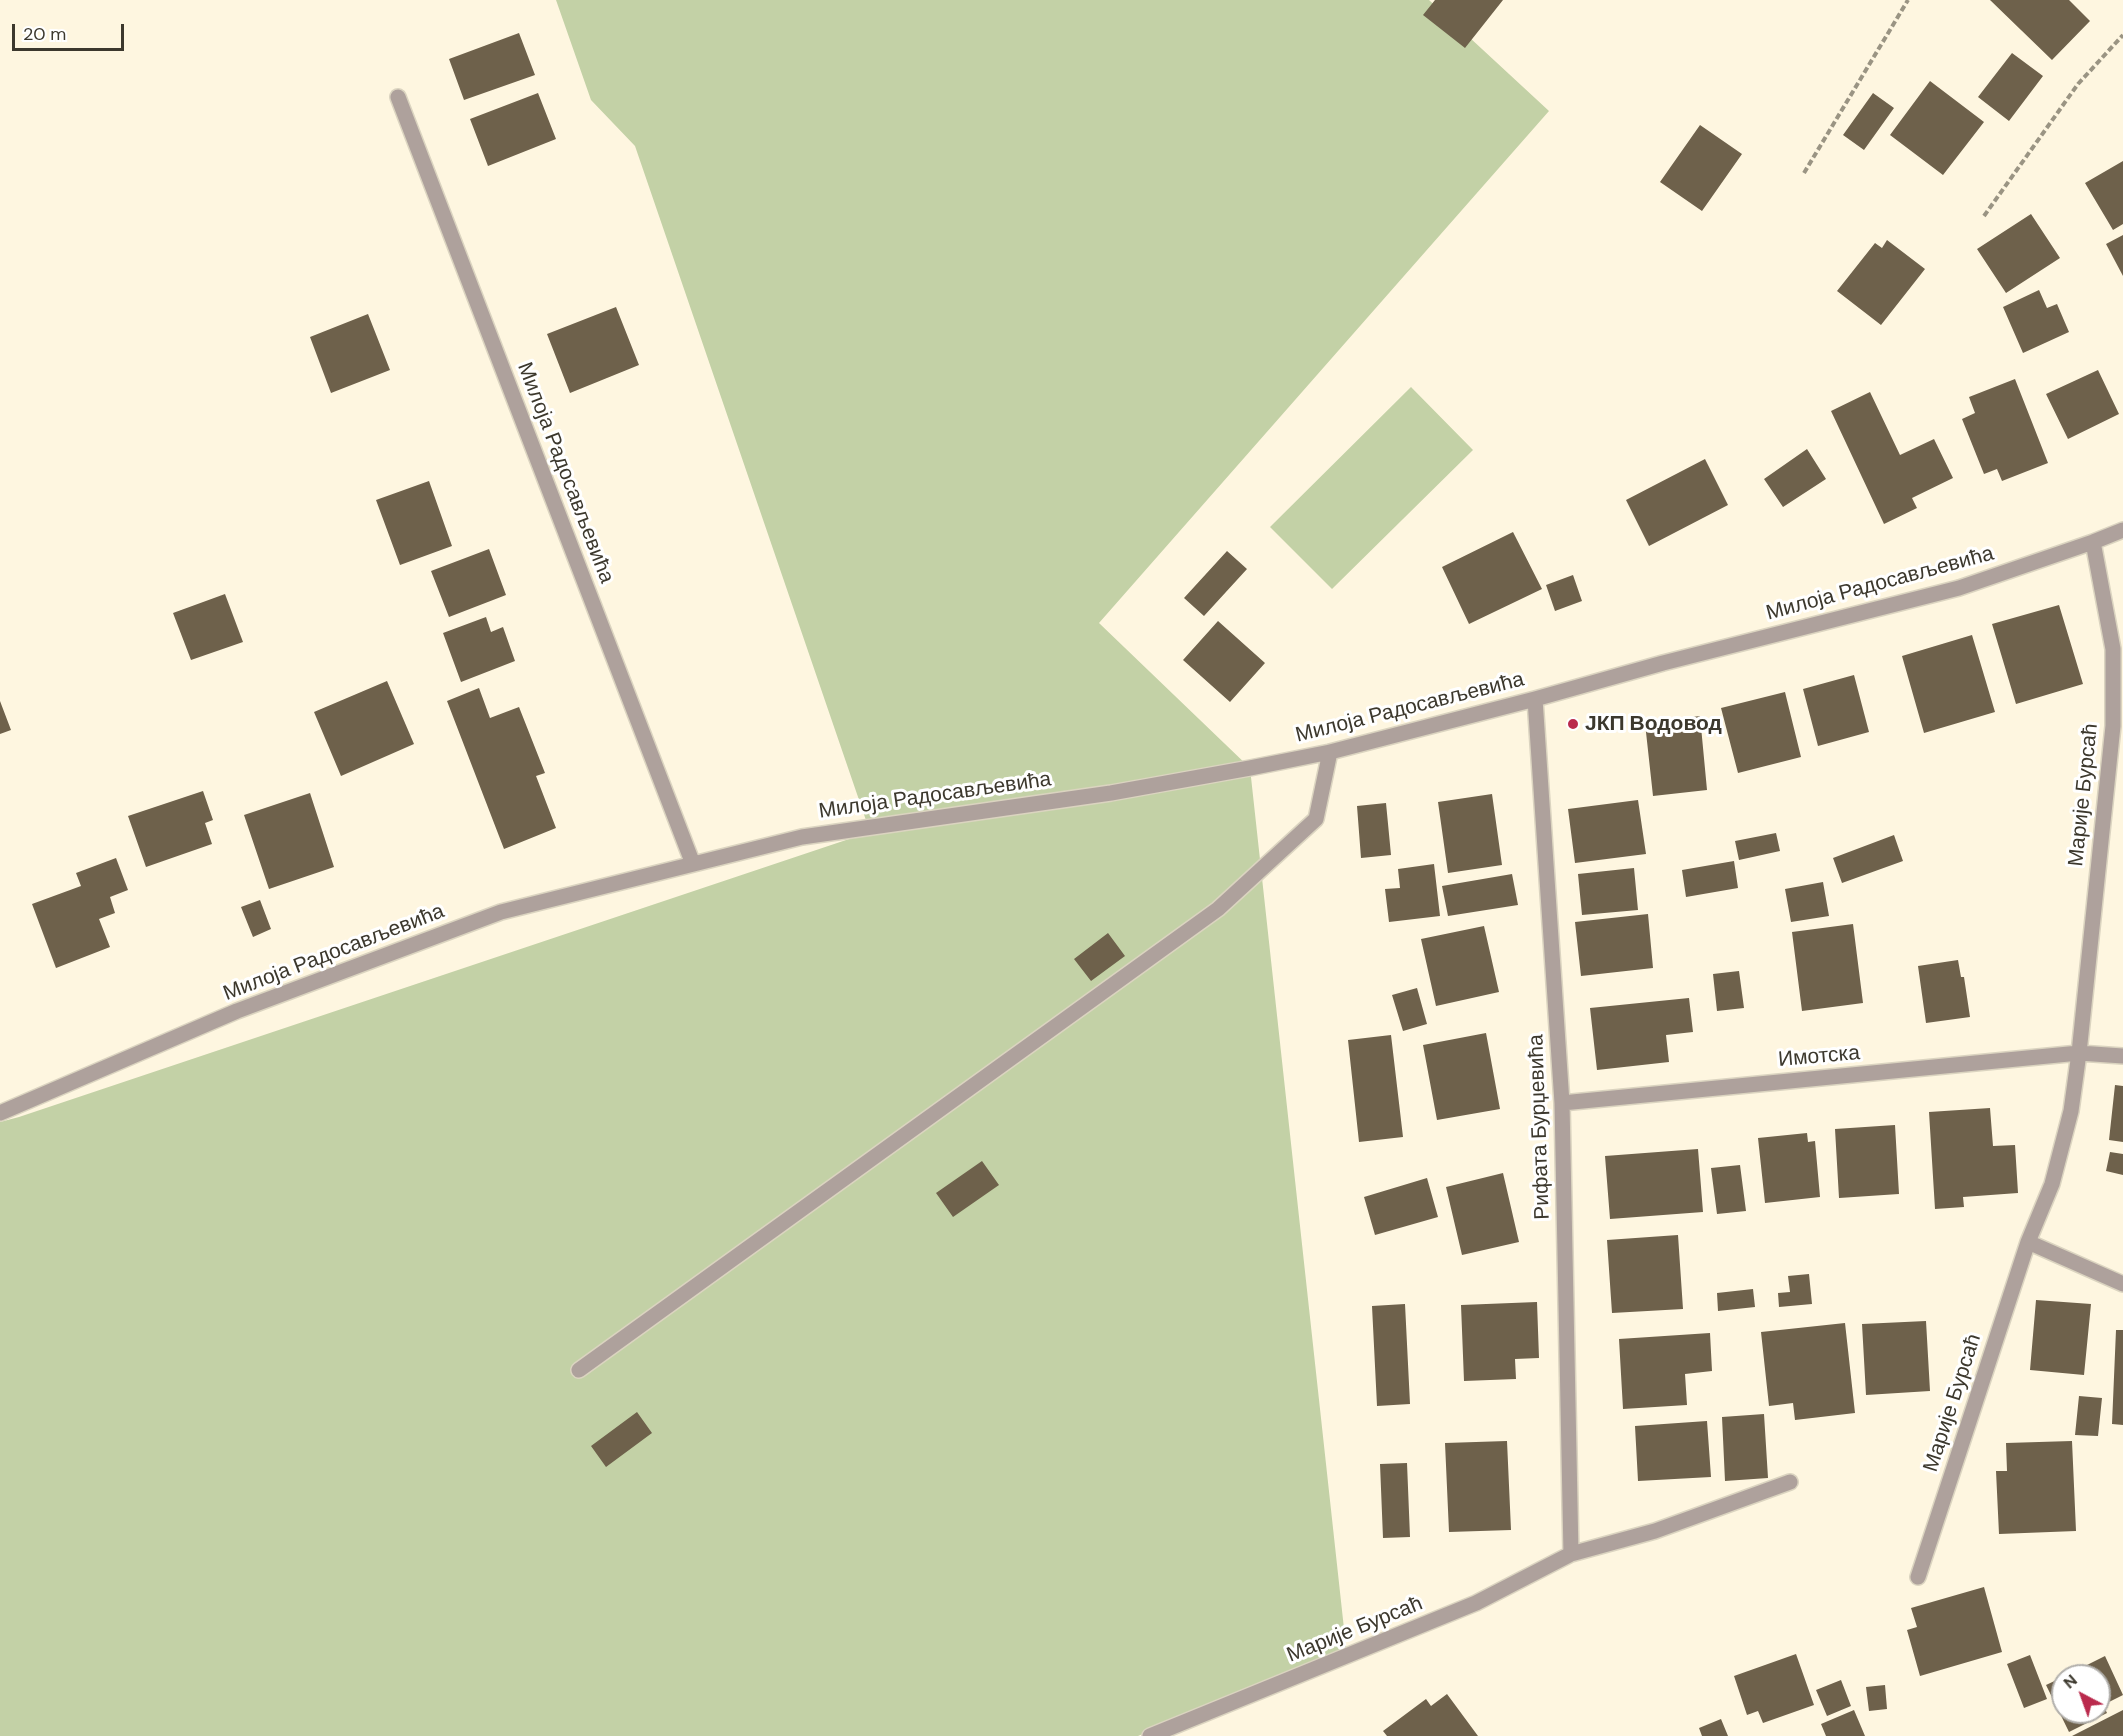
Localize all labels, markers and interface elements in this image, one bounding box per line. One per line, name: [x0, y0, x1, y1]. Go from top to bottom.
scale bar: [15, 12, 128, 50]
text: 20 m: [23, 22, 66, 46]
street label: Милоја Радосављевића: [511, 359, 619, 587]
street label: Милоја Радосављевића: [1763, 541, 1997, 627]
street label: Милоја Радосављевића: [1293, 667, 1527, 749]
place label: ЈКП Водовод: [1585, 711, 1722, 737]
marker: ЈКП Водовод: [1566, 717, 1580, 731]
street label: Марије Бурсаћ: [2064, 722, 2104, 868]
street label: Милоја Радосављевића: [817, 767, 1053, 825]
street label: Милоја Радосављевића: [220, 899, 448, 1007]
street label: Рифата Бурџевића: [1524, 1034, 1556, 1220]
street label: Имотска: [1777, 1041, 1861, 1073]
street label: Марије Бурсаћ: [1919, 1331, 1987, 1475]
street label: Марије Бурсаћ: [1284, 1591, 1426, 1669]
north arrow: [2051, 1664, 2111, 1724]
text: N: [2059, 1670, 2081, 1693]

